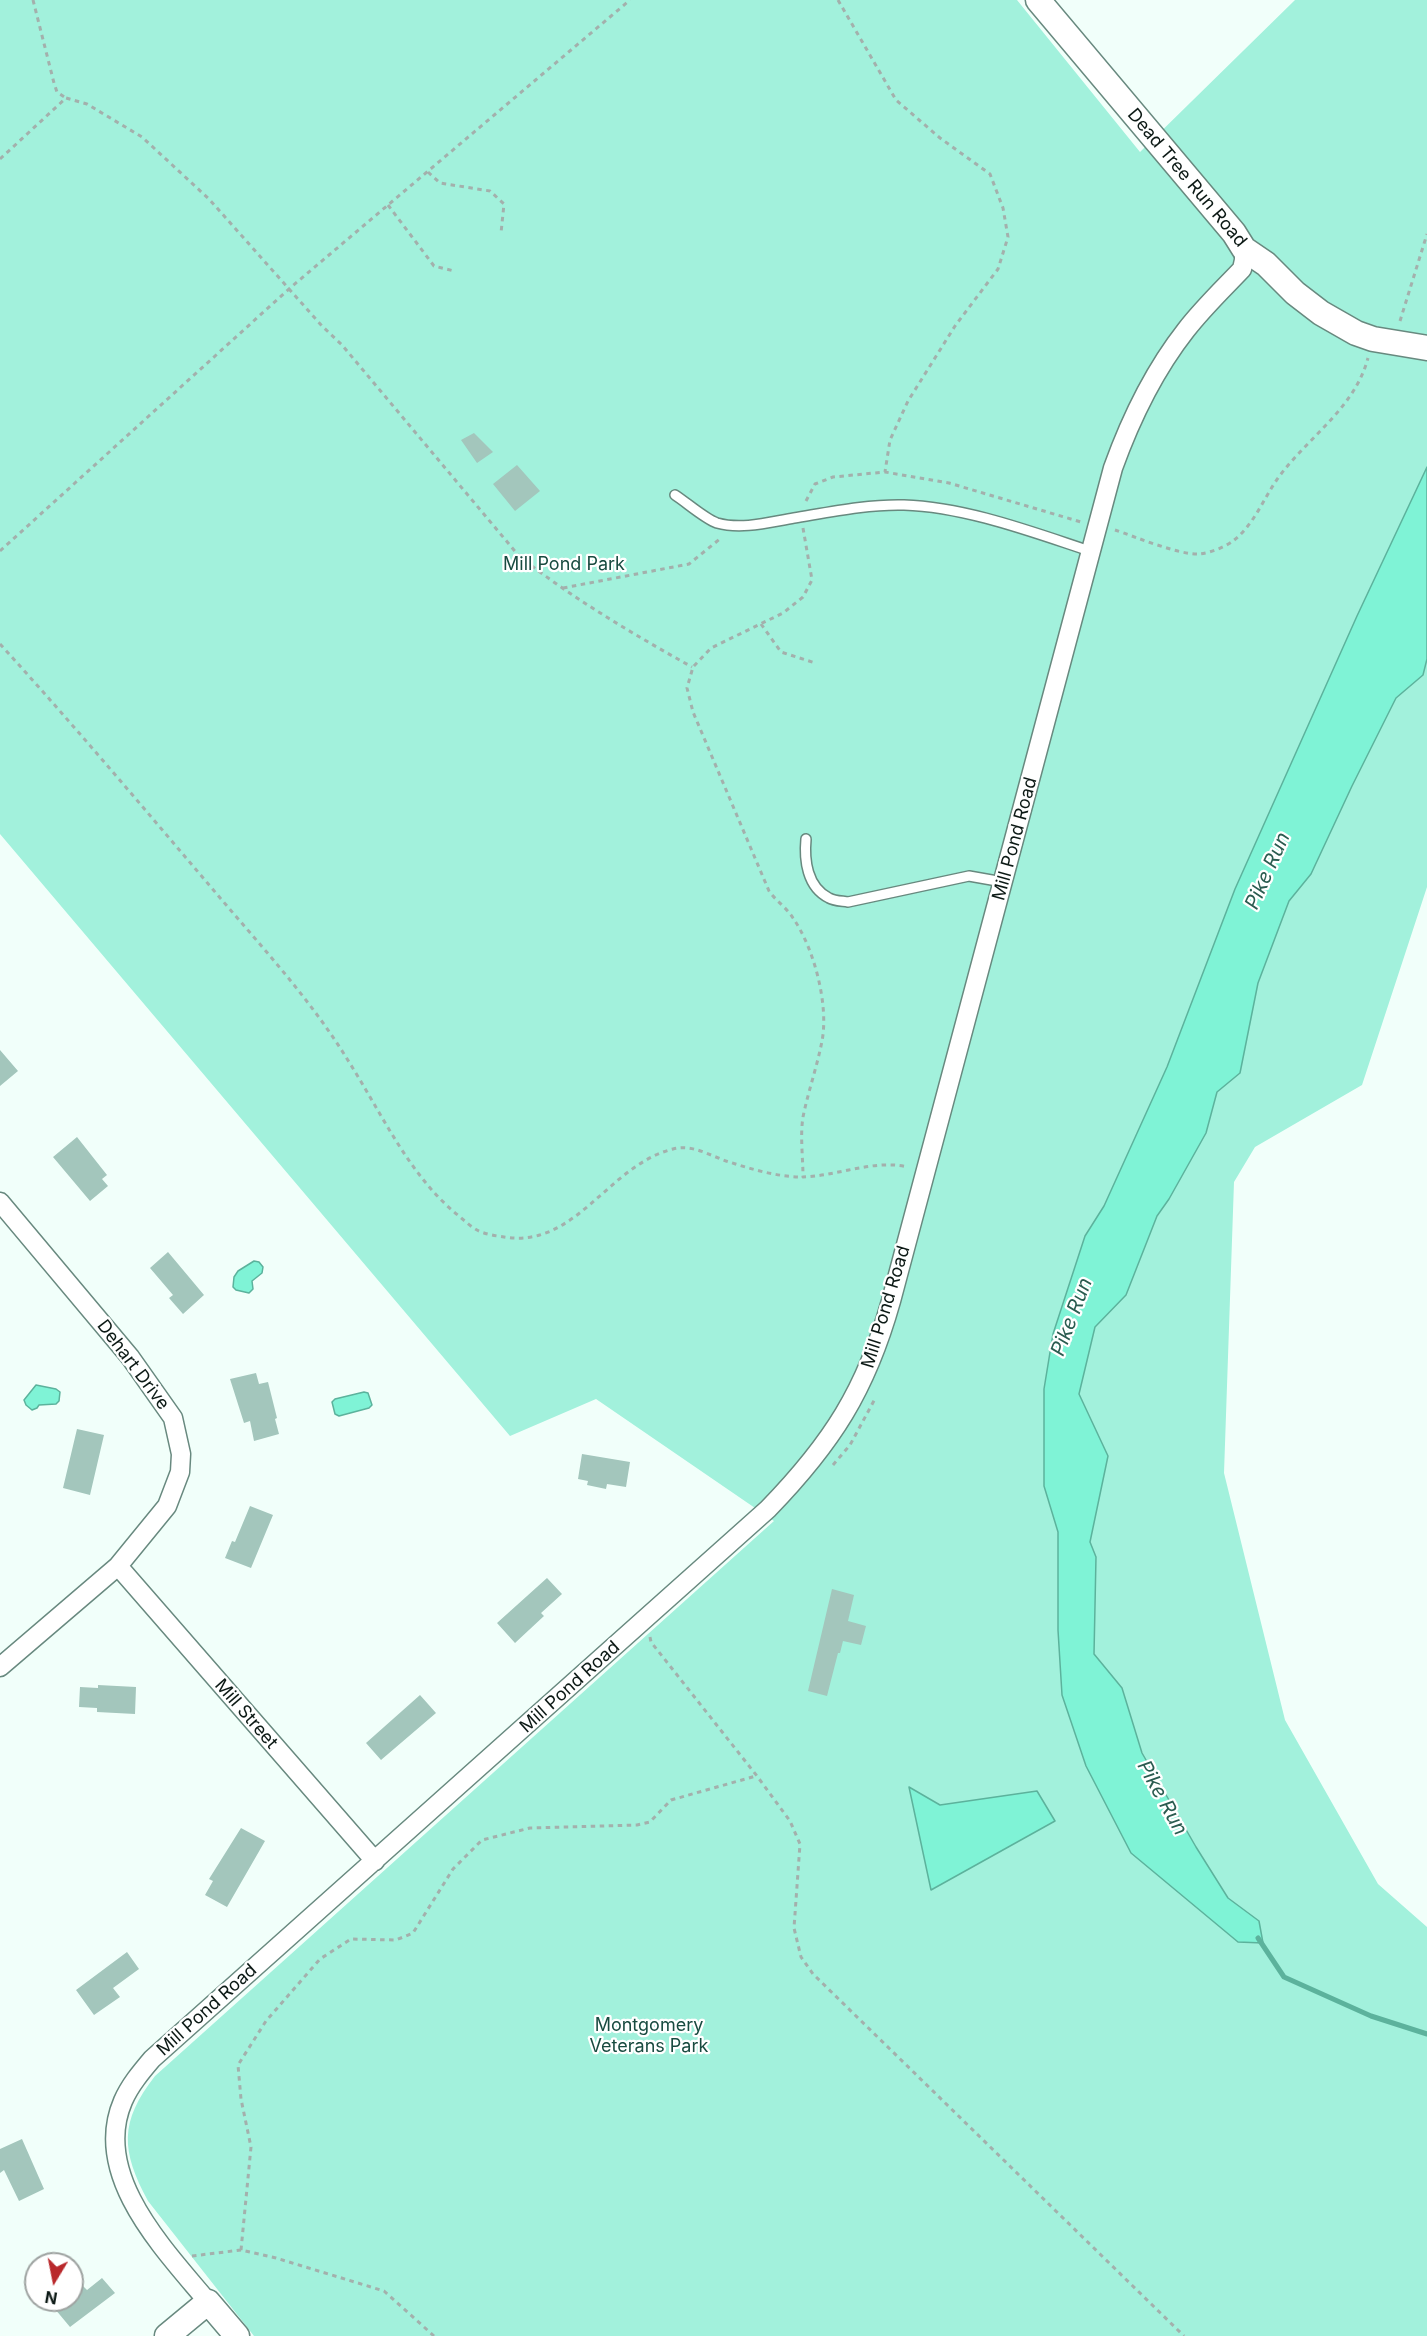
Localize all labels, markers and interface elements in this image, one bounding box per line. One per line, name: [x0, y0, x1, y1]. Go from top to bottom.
street label: Dead Tree Run Road: [1123, 104, 1251, 252]
park label: Mill Pond Park: [503, 554, 625, 576]
street label: Mill Pond Road: [988, 775, 1042, 903]
water label: Pike Run: [1240, 829, 1296, 913]
street label: Mill Pond Road: [857, 1243, 915, 1371]
water label: Pike Run: [1046, 1274, 1098, 1360]
street label: Dehart Drive: [92, 1316, 174, 1414]
street label: Mill Pond Road: [516, 1637, 624, 1737]
street label: Mill Street: [210, 1675, 282, 1753]
water label: Pike Run: [1132, 1756, 1192, 1840]
street label: Mill Pond Road: [153, 1960, 261, 2060]
park label: Montgomery Veterans Park: [590, 2015, 708, 2058]
north arrow: [24, 2252, 84, 2312]
text: N: [43, 2287, 59, 2309]

